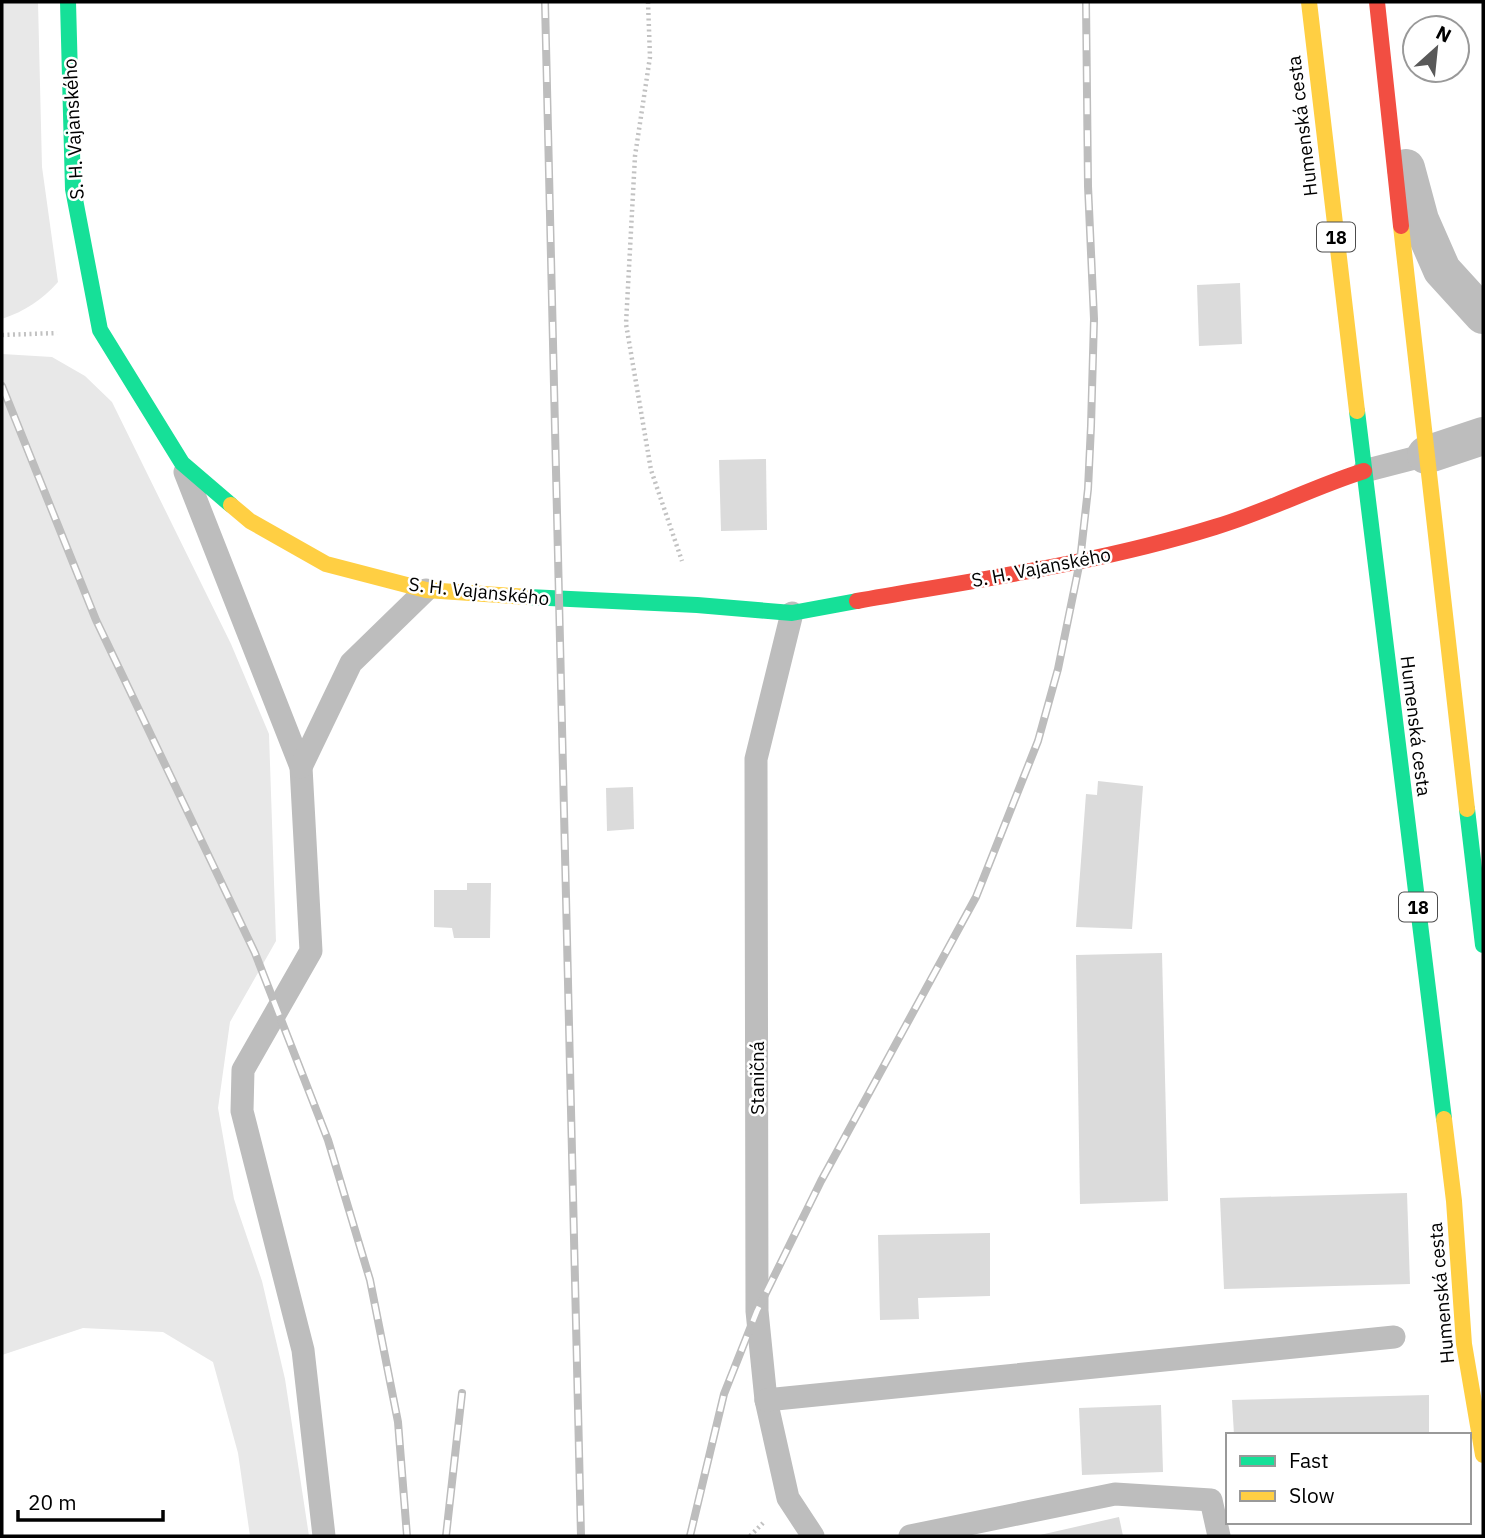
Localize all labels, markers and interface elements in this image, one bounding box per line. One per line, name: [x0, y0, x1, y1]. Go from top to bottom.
north arrow: [1401, 14, 1471, 84]
text: N: [1432, 20, 1455, 48]
street label: Humenská cesta: [1281, 54, 1323, 198]
street label: S. H. Vajanského: [57, 58, 89, 200]
road number: 18: [1317, 222, 1355, 251]
street label: S. H. Vajanského: [969, 542, 1113, 592]
street label: S. H. Vajanského: [407, 572, 551, 610]
street label: Humenská cesta: [1395, 654, 1437, 798]
road number: 18: [1399, 893, 1437, 922]
street label: Staničná: [745, 1041, 769, 1115]
street label: Humenská cesta: [1423, 1221, 1459, 1365]
legend: [1226, 1433, 1471, 1524]
text: Fast: [1289, 1446, 1329, 1474]
scale bar: [18, 1478, 163, 1522]
text: Slow: [1289, 1481, 1335, 1509]
text: 20 m: [28, 1488, 77, 1516]

